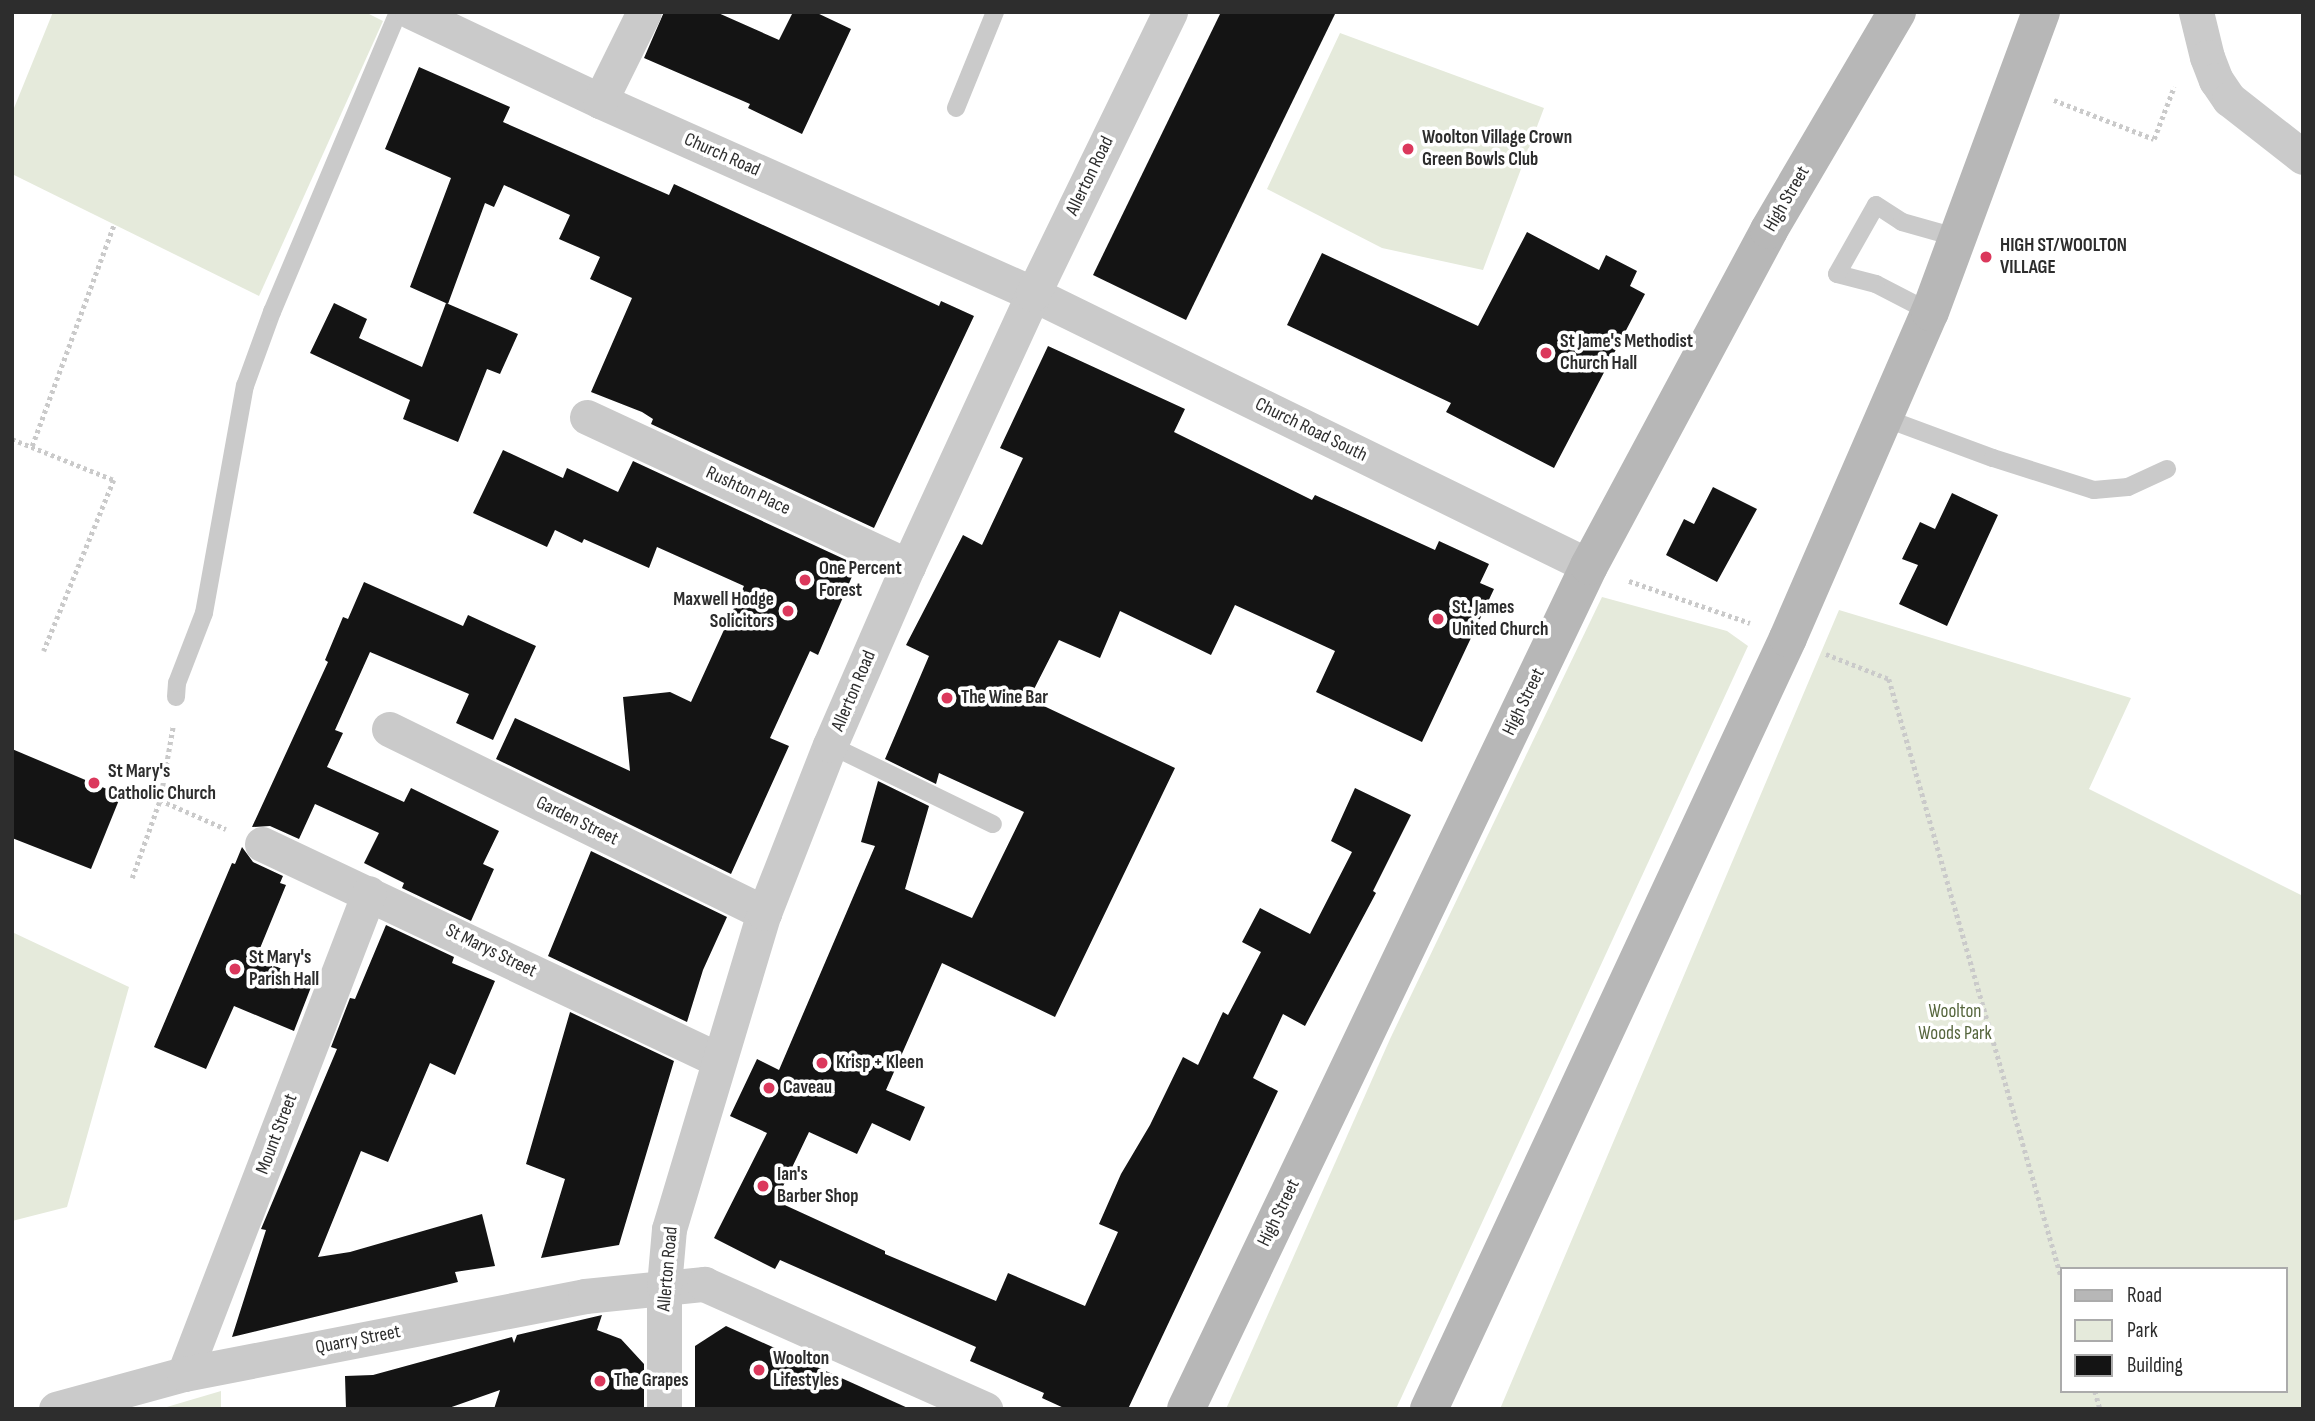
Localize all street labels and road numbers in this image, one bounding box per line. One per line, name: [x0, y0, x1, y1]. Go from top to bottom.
street label: Church Road: [680, 128, 764, 182]
street label: Allerton Road: [1061, 133, 1119, 219]
street label: High Street: [1759, 162, 1815, 236]
street label: Church Road South: [1251, 393, 1371, 467]
street label: Rushton Place: [702, 462, 794, 520]
street label: Allerton Road: [827, 647, 881, 735]
street label: High Street: [1498, 665, 1550, 739]
street label: Garden Street: [532, 791, 622, 851]
street label: St Marys Street: [442, 919, 540, 983]
street label: Mount Street: [251, 1091, 303, 1177]
street label: High Street: [1253, 1176, 1305, 1250]
street label: Allerton Road: [653, 1226, 683, 1312]
street label: Quarry Street: [314, 1321, 402, 1359]

